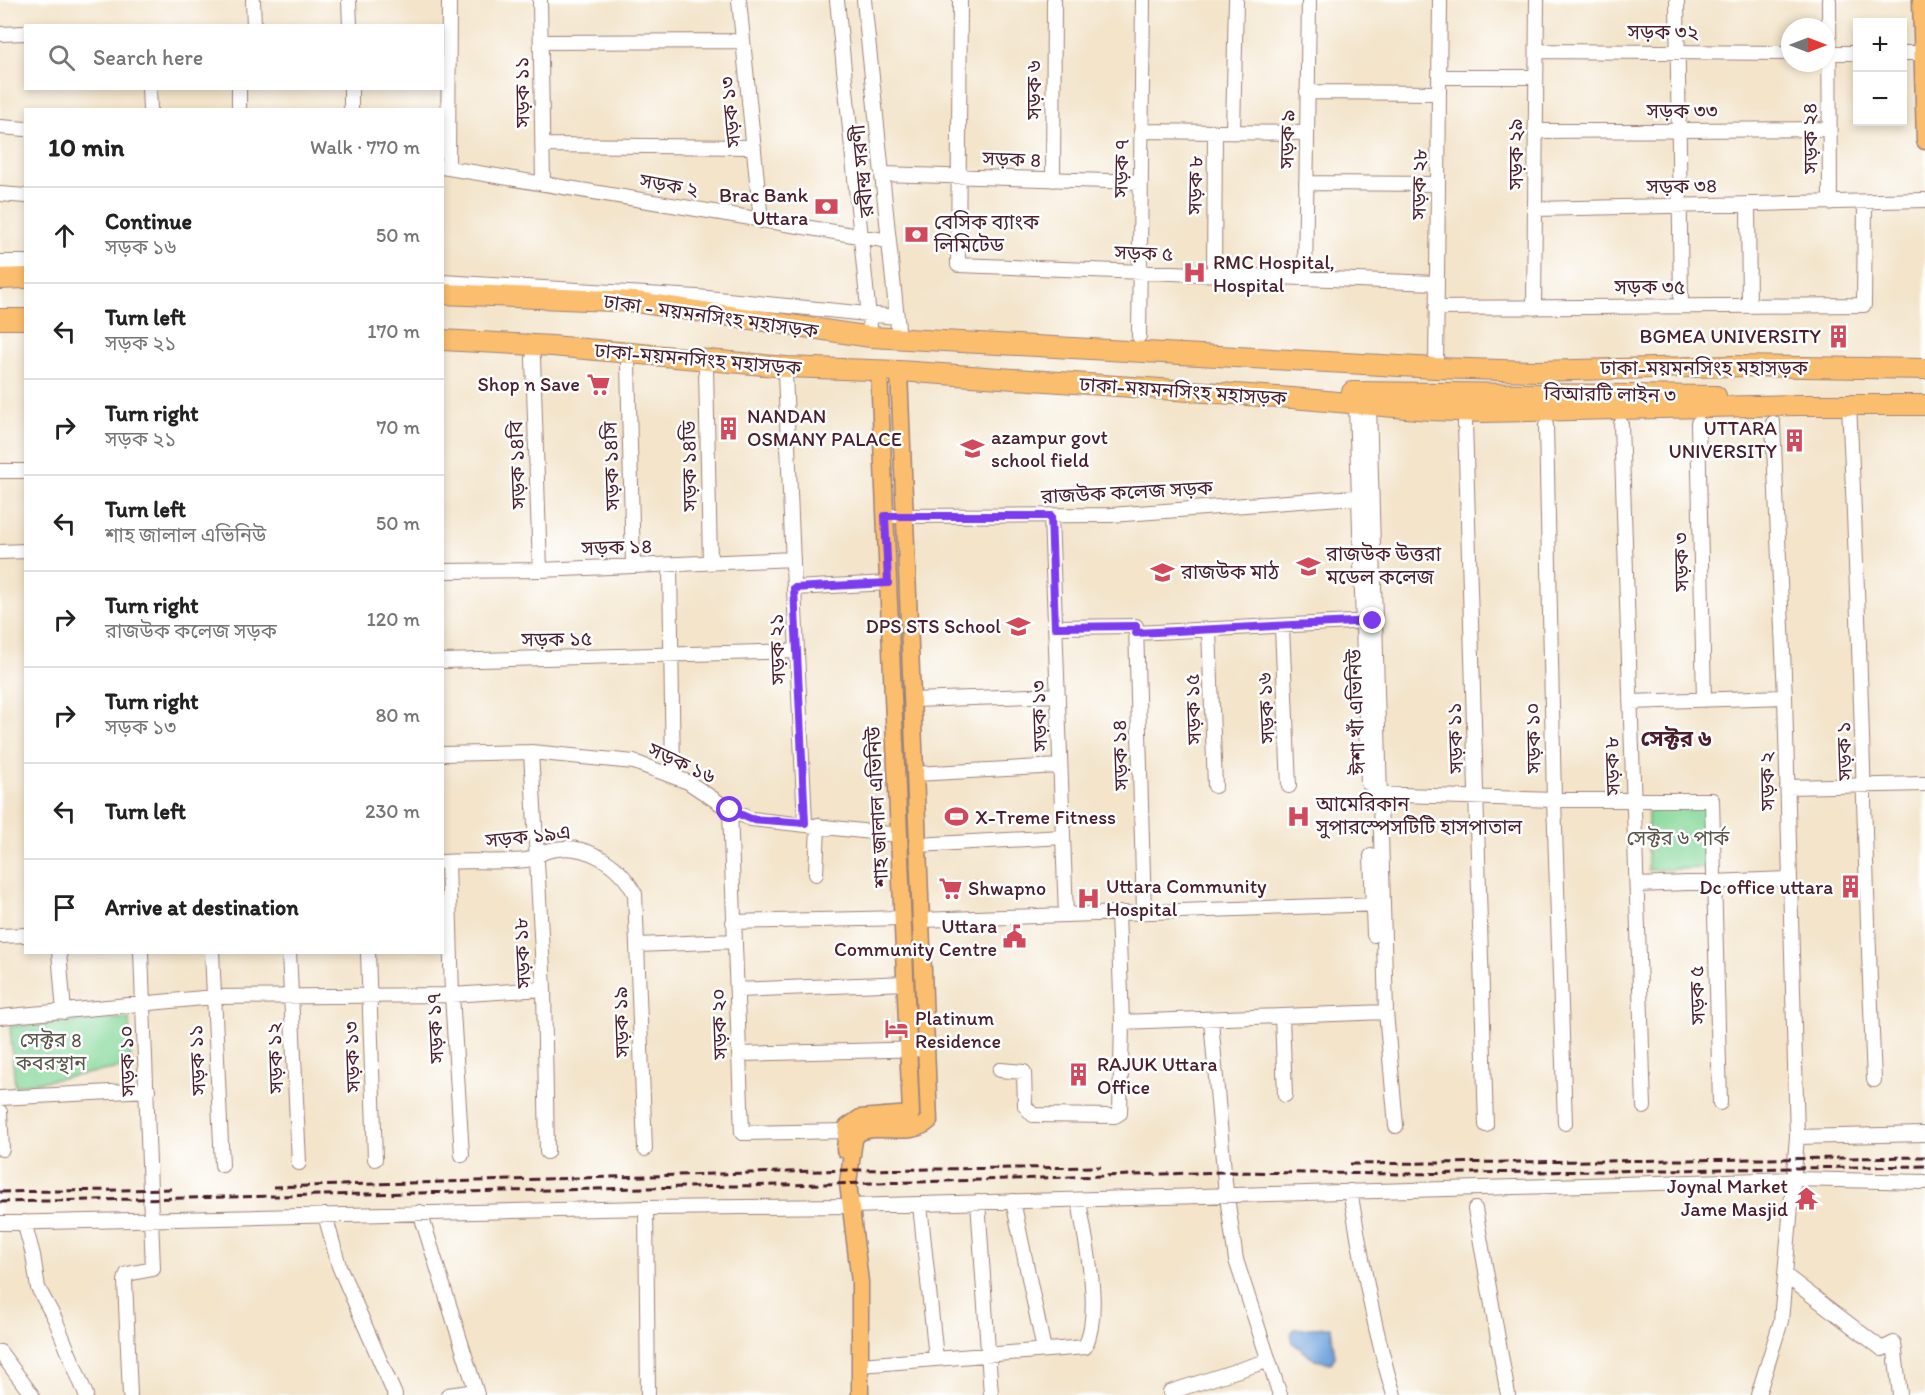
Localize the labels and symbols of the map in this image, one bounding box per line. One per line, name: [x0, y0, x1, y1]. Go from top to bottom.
north arrow: [1781, 18, 1835, 72]
street label: সড়ক ৩২: [1626, 20, 1699, 44]
street label: সড়ক ১১: [509, 56, 535, 129]
street label: সড়ক ৬: [1022, 60, 1046, 121]
street label: সড়ক ১৩: [714, 75, 746, 150]
street label: সড়ক ৩৩: [1645, 99, 1718, 123]
street label: সড়ক ২৪: [1797, 102, 1823, 175]
street label: সড়ক ৯: [1274, 109, 1300, 170]
street label: সড়ক ২৯: [1504, 118, 1528, 191]
street label: রবীন্দ্র সরণী: [845, 123, 879, 220]
street label: সড়ক ৭: [1108, 138, 1134, 199]
street label: সড়ক ৪: [981, 146, 1042, 172]
street label: সড়ক ২৮: [1406, 148, 1432, 221]
street label: সড়ক ৮: [1182, 155, 1208, 216]
street label: সড়ক ২: [637, 168, 700, 202]
street label: সড়ক ৩৪: [1645, 173, 1718, 199]
place label: Brac Bank Uttara: [719, 183, 809, 230]
bank icon: Brac Bank Uttara: [813, 193, 839, 219]
place label: বেসিক ব্যাংক লিমিটেড: [933, 210, 1040, 257]
bank icon: বেসিক ব্যাংক লিমিটেড: [903, 221, 929, 247]
street label: সড়ক ৫: [1113, 240, 1174, 266]
place label: RMC Hospital, Hospital: [1213, 250, 1335, 297]
hospital icon: RMC Hospital, Hospital: [1182, 260, 1208, 286]
street label: সড়ক ৩৫: [1613, 275, 1686, 299]
street label: ঢাকা - ময়মনসিংহ মহাসড়ক: [601, 289, 821, 343]
building icon: BGMEA UNIVERSITY: [1826, 323, 1852, 349]
place label: BGMEA UNIVERSITY: [1640, 324, 1822, 348]
street label: ঢাকা-ময়মনসিংহ মহাসড়ক: [593, 338, 803, 380]
street label: ঢাকা-ময়মনসিংহ মহাসড়ক: [1599, 356, 1809, 380]
supermarket icon: Shop n Save: [585, 371, 611, 397]
place label: Shop n Save: [478, 372, 580, 396]
street label: ঢাকা-ময়মনসিংহ মহাসড়ক: [1078, 372, 1288, 410]
street label: বিআরটি লাইন ৩: [1543, 381, 1676, 407]
place label: NANDAN OSMANY PALACE: [747, 404, 902, 451]
building icon: NANDAN OSMANY PALACE: [716, 415, 742, 441]
place label: UTTARA UNIVERSITY: [1669, 416, 1778, 463]
street label: সড়ক ১৪বি: [503, 419, 531, 511]
street label: সড়ক ১৪ডি: [676, 420, 702, 512]
street label: সড়ক ১৪সি: [597, 421, 625, 512]
place label: azampur govt school field: [991, 425, 1108, 472]
building icon: UTTARA UNIVERSITY: [1782, 427, 1808, 453]
school or university icon: azampur govt school field: [960, 436, 986, 462]
street label: রাজউক কলেজ সড়ক: [1040, 475, 1214, 509]
street label: সড়ক ৩: [1668, 532, 1694, 593]
street label: সড়ক ১৪: [580, 534, 653, 560]
place label: রাজউক উত্তরা মডেল কলেজ: [1325, 542, 1442, 589]
school or university icon: রাজউক উত্তরা মডেল কলেজ: [1295, 553, 1321, 579]
school or university icon: রাজউক মাঠ: [1150, 559, 1176, 585]
place label: রাজউক মাঠ: [1180, 560, 1280, 584]
route end: [1359, 607, 1385, 633]
street label: সড়ক ২১: [764, 613, 790, 686]
school or university icon: DPS STS School: [1006, 613, 1032, 639]
place label: DPS STS School: [866, 614, 1001, 638]
street label: সড়ক ১৫: [520, 626, 593, 652]
street label: ঈশা খাঁ এভিনিউ: [1342, 648, 1370, 776]
street label: সড়ক ১৬: [1252, 672, 1280, 745]
street label: সড়ক ১৫: [1180, 673, 1206, 746]
street label: সড়ক ১৩: [1026, 680, 1052, 753]
street label: সড়ক ১১: [1442, 702, 1468, 775]
street label: সড়ক ১০: [1520, 702, 1546, 775]
street label: সড়ক ১৪: [1107, 719, 1133, 792]
street label: সড়ক ১: [1831, 721, 1857, 782]
street label: শাহ জালাল এভিনিউ: [861, 725, 893, 889]
district label: সেক্টর ৬: [1641, 725, 1712, 752]
street label: সড়ক ৮: [1599, 736, 1625, 797]
street label: সড়ক ১৬: [644, 737, 719, 789]
street label: সড়ক ২: [1754, 751, 1780, 812]
place label: আমেরিকান সুপারস্পেসটিটি হাসপাতাল: [1315, 792, 1523, 839]
route start: [716, 796, 742, 822]
hospital icon: আমেরিকান সুপারস্পেসটিটি হাসপাতাল: [1285, 803, 1311, 829]
sports icon: X-Treme Fitness: [944, 804, 970, 830]
place label: X-Treme Fitness: [975, 805, 1116, 829]
street label: সড়ক ১৯এ: [483, 820, 572, 853]
park label: সেক্টর ৬ পার্ক: [1627, 825, 1730, 850]
place label: Uttara Community Hospital: [1106, 874, 1267, 921]
building icon: Dc office uttara: [1838, 874, 1864, 900]
supermarket icon: Shwapno: [937, 875, 963, 901]
place label: Dc office uttara: [1699, 875, 1833, 899]
place label: Shwapno: [968, 876, 1046, 900]
hospital icon: Uttara Community Hospital: [1075, 885, 1101, 911]
place label: Uttara Community Centre: [834, 914, 997, 961]
street label: সড়ক ১৮: [508, 917, 536, 990]
public building icon: Uttara Community Centre: [1002, 924, 1028, 950]
street label: সড়ক ৫: [1684, 965, 1710, 1026]
street label: সড়ক ১৯: [608, 986, 634, 1059]
street label: সড়ক ২০: [706, 988, 732, 1061]
street label: সড়ক ১৭: [421, 992, 449, 1065]
place label: Platinum Residence: [915, 1006, 1001, 1053]
hotel icon: Platinum Residence: [884, 1016, 910, 1042]
street label: সড়ক ১৩: [339, 1021, 365, 1094]
street label: সড়ক ১২: [262, 1022, 288, 1095]
street label: সড়ক ১১: [183, 1024, 211, 1097]
street label: সড়ক ১০: [114, 1025, 140, 1098]
park label: সেক্টর ৪ কবরস্থান: [15, 1028, 87, 1075]
place label: RAJUK Uttara Office: [1097, 1052, 1217, 1099]
building icon: RAJUK Uttara Office: [1066, 1062, 1092, 1088]
place label: Joynal Market Jame Masjid: [1667, 1174, 1788, 1221]
temple icon: Joynal Market Jame Masjid: [1793, 1185, 1819, 1211]

